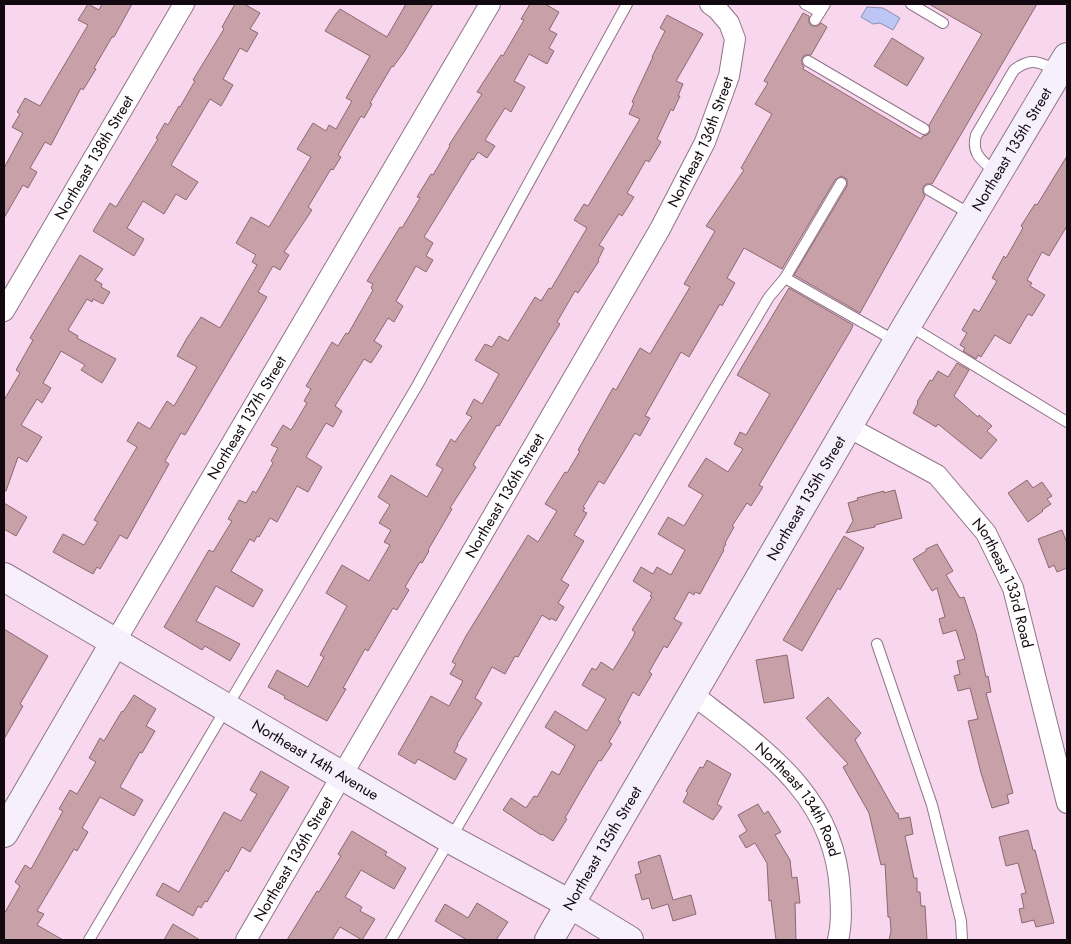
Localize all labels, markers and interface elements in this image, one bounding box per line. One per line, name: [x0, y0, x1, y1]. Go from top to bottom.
street label: Northeast 136th Street: [662, 73, 739, 211]
street label: Northeast 135th Street: [966, 83, 1058, 216]
street label: Northeast 138th Street: [49, 91, 139, 224]
street label: Northeast 137th Street: [202, 352, 292, 484]
street label: Northeast 136th Street: [460, 429, 550, 562]
street label: Northeast 135th Street: [761, 432, 851, 565]
street label: Northeast 133rd Road: [967, 513, 1039, 650]
street label: Northeast 14th Avenue: [248, 714, 383, 806]
street label: Northeast 134th Road: [750, 737, 846, 859]
street label: Northeast 135th Street: [557, 782, 647, 915]
street label: Northeast 136th Street: [248, 792, 339, 925]

